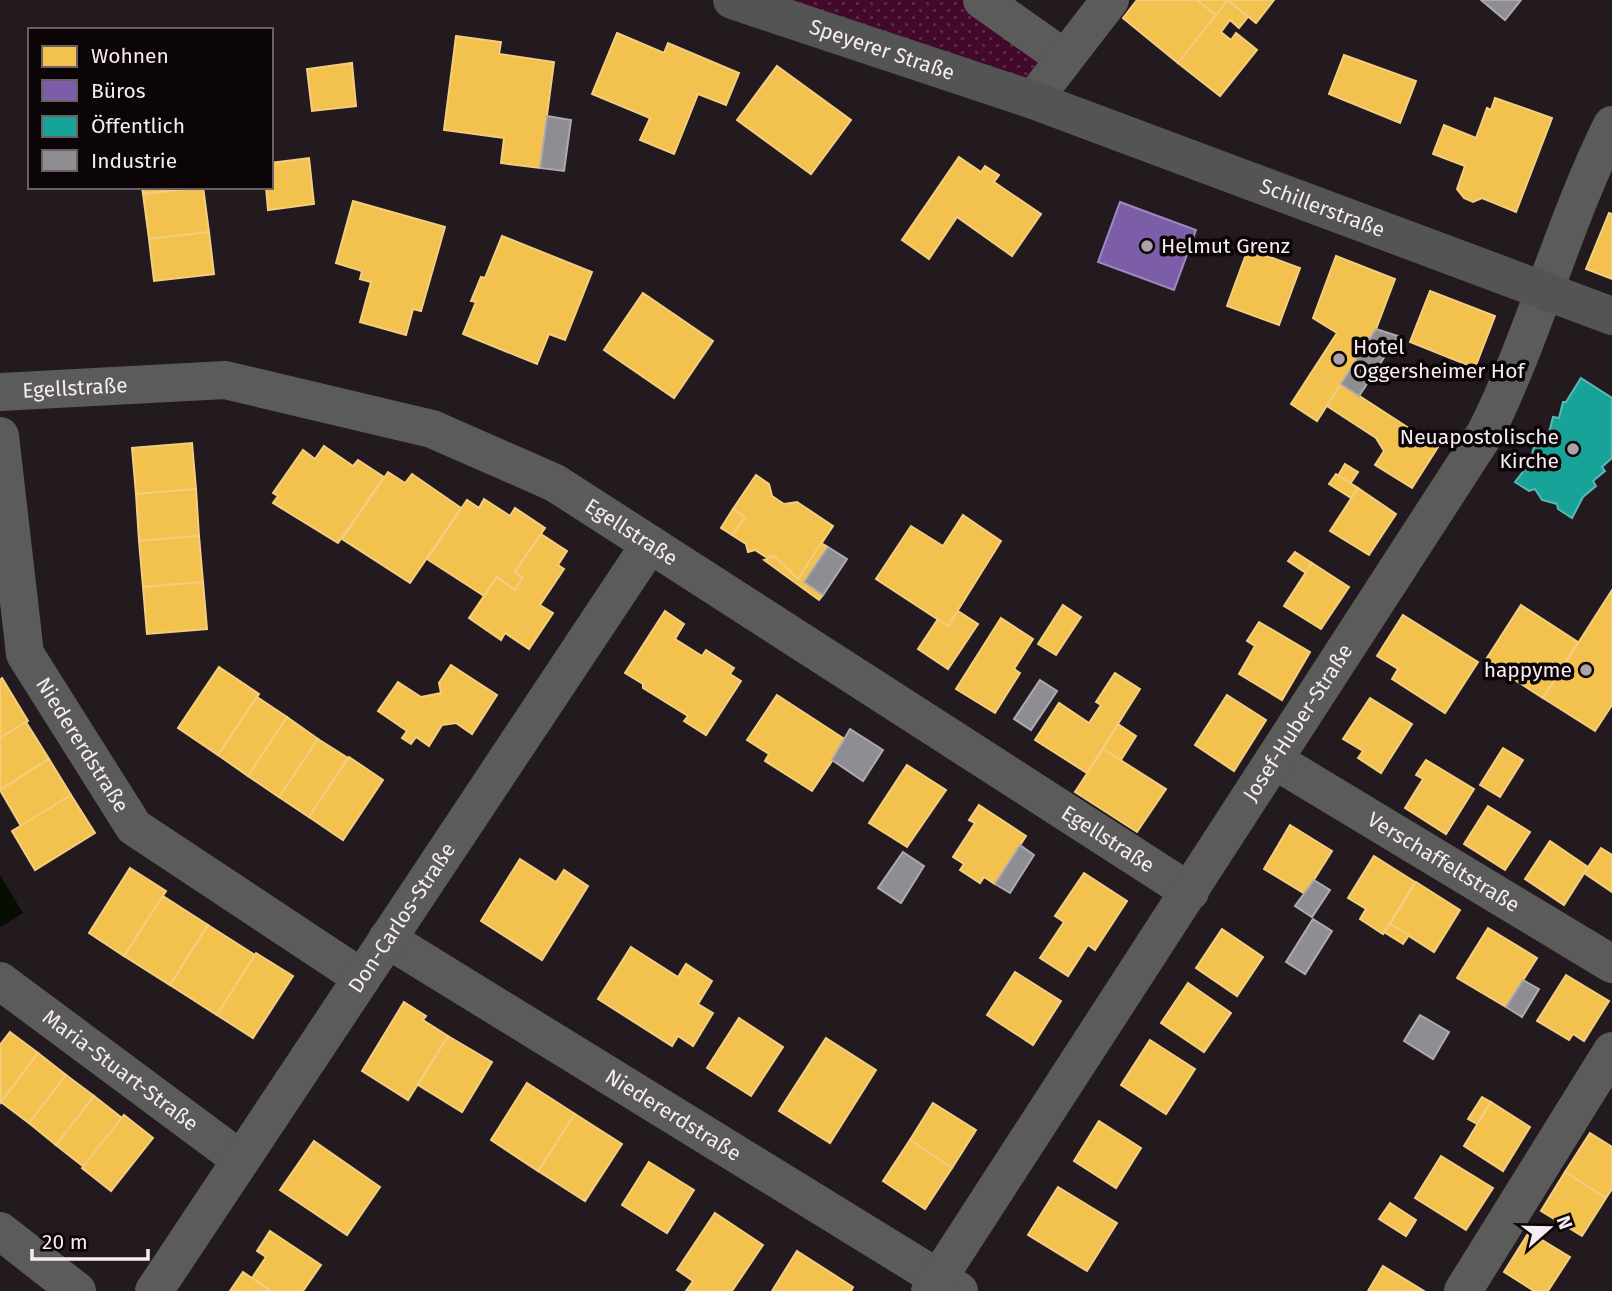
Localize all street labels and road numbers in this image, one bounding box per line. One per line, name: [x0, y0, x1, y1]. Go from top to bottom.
street label: Speyerer Straße: [806, 14, 958, 86]
street label: Schillerstraße: [1256, 173, 1388, 243]
street label: Egellstraße: [22, 372, 128, 404]
street label: Egellstraße: [580, 493, 682, 572]
street label: Josef-Huber-Straße: [1237, 639, 1358, 806]
street label: Niedererdstraße: [30, 673, 135, 817]
street label: Egellstraße: [1057, 800, 1159, 879]
street label: Verschaffeltstraße: [1363, 806, 1524, 918]
street label: Don-Carlos-Straße: [343, 838, 461, 998]
street label: Maria-Stuart-Straße: [37, 1004, 203, 1137]
street label: Niedererdstraße: [600, 1063, 746, 1167]

